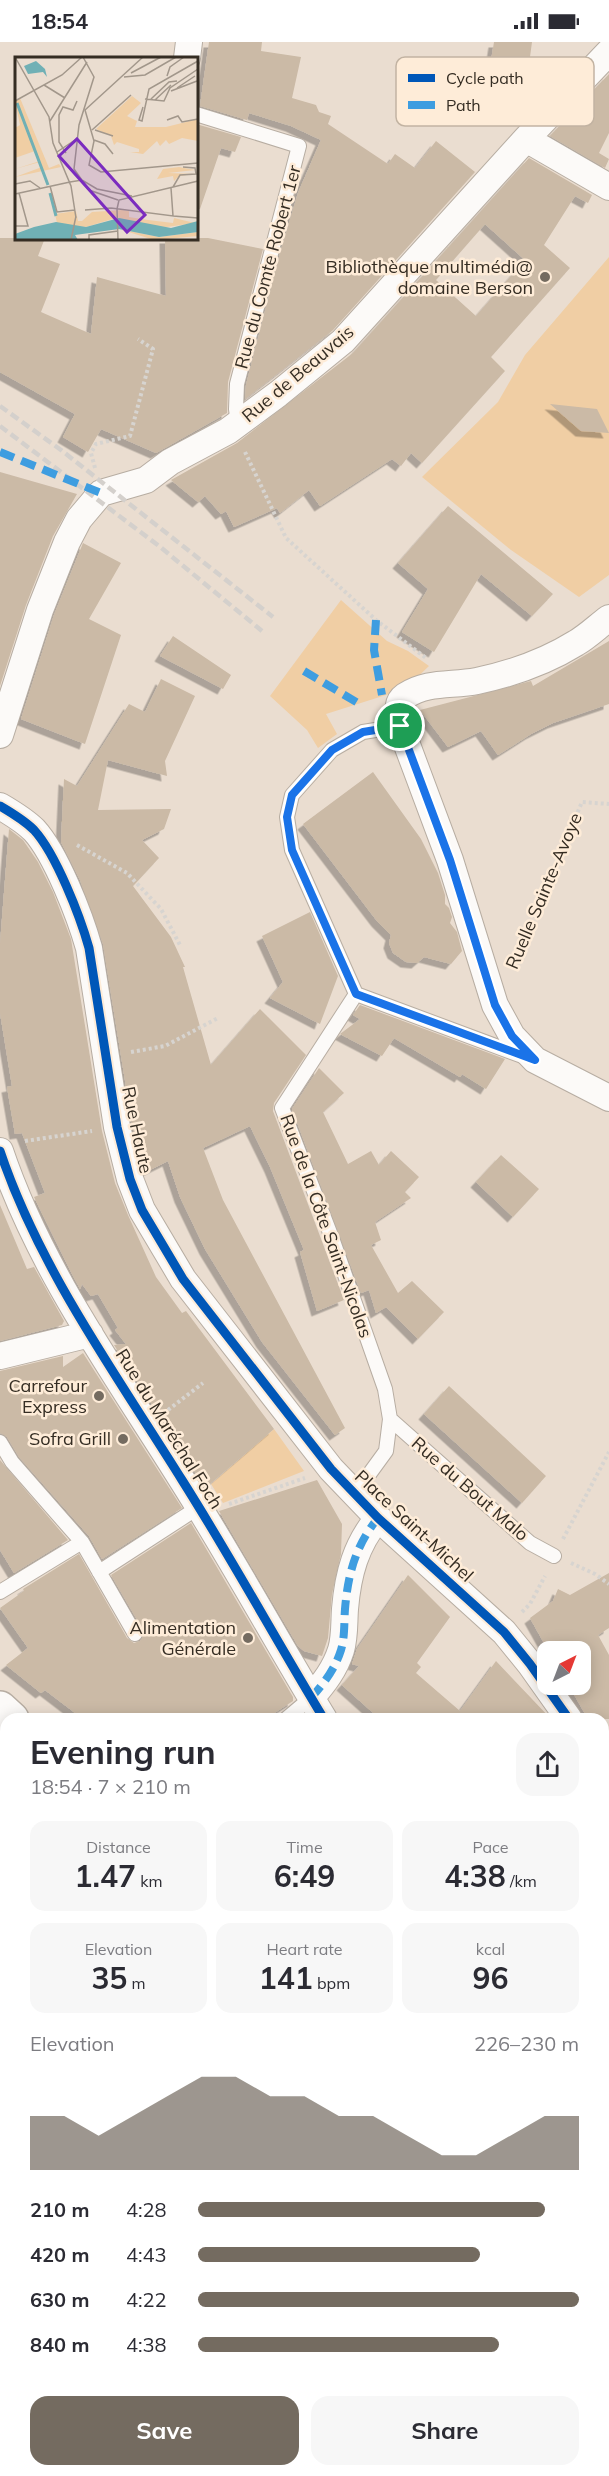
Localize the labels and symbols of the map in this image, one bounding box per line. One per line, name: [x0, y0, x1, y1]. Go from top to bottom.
inset map: [15, 57, 198, 240]
legend: [396, 57, 594, 126]
text: Cycle path: [446, 68, 524, 88]
text: Path: [446, 95, 481, 115]
street label: Rue du Comte Robert 1er: [229, 162, 306, 371]
place label: Bibliothèque multimédi@ domaine Berson: [325, 255, 533, 299]
marker: Bibliothèque multimédi@ domaine Berson: [538, 270, 552, 284]
street label: Rue de Beauvais: [237, 320, 358, 427]
pin: [374, 700, 425, 751]
street label: Ruelle Sainte-Avoye: [500, 809, 587, 972]
street label: Rue Haute: [117, 1084, 158, 1175]
street label: Rue de la Côte Saint-Nicolas: [275, 1111, 378, 1341]
street label: Rue du Maréchal Foch: [111, 1344, 228, 1513]
place label: Carrefour Express: [8, 1374, 87, 1418]
marker: Carrefour Express: [92, 1389, 106, 1403]
place label: Sofra Grill: [29, 1427, 111, 1450]
street label: Rue du Bout Malo: [407, 1431, 534, 1546]
marker: Sofra Grill: [116, 1432, 130, 1446]
street label: Place Saint-Michel: [350, 1465, 478, 1587]
place label: Alimentation Générale: [130, 1616, 236, 1660]
marker: Alimentation Générale: [241, 1631, 255, 1645]
north arrow: [537, 1641, 591, 1695]

